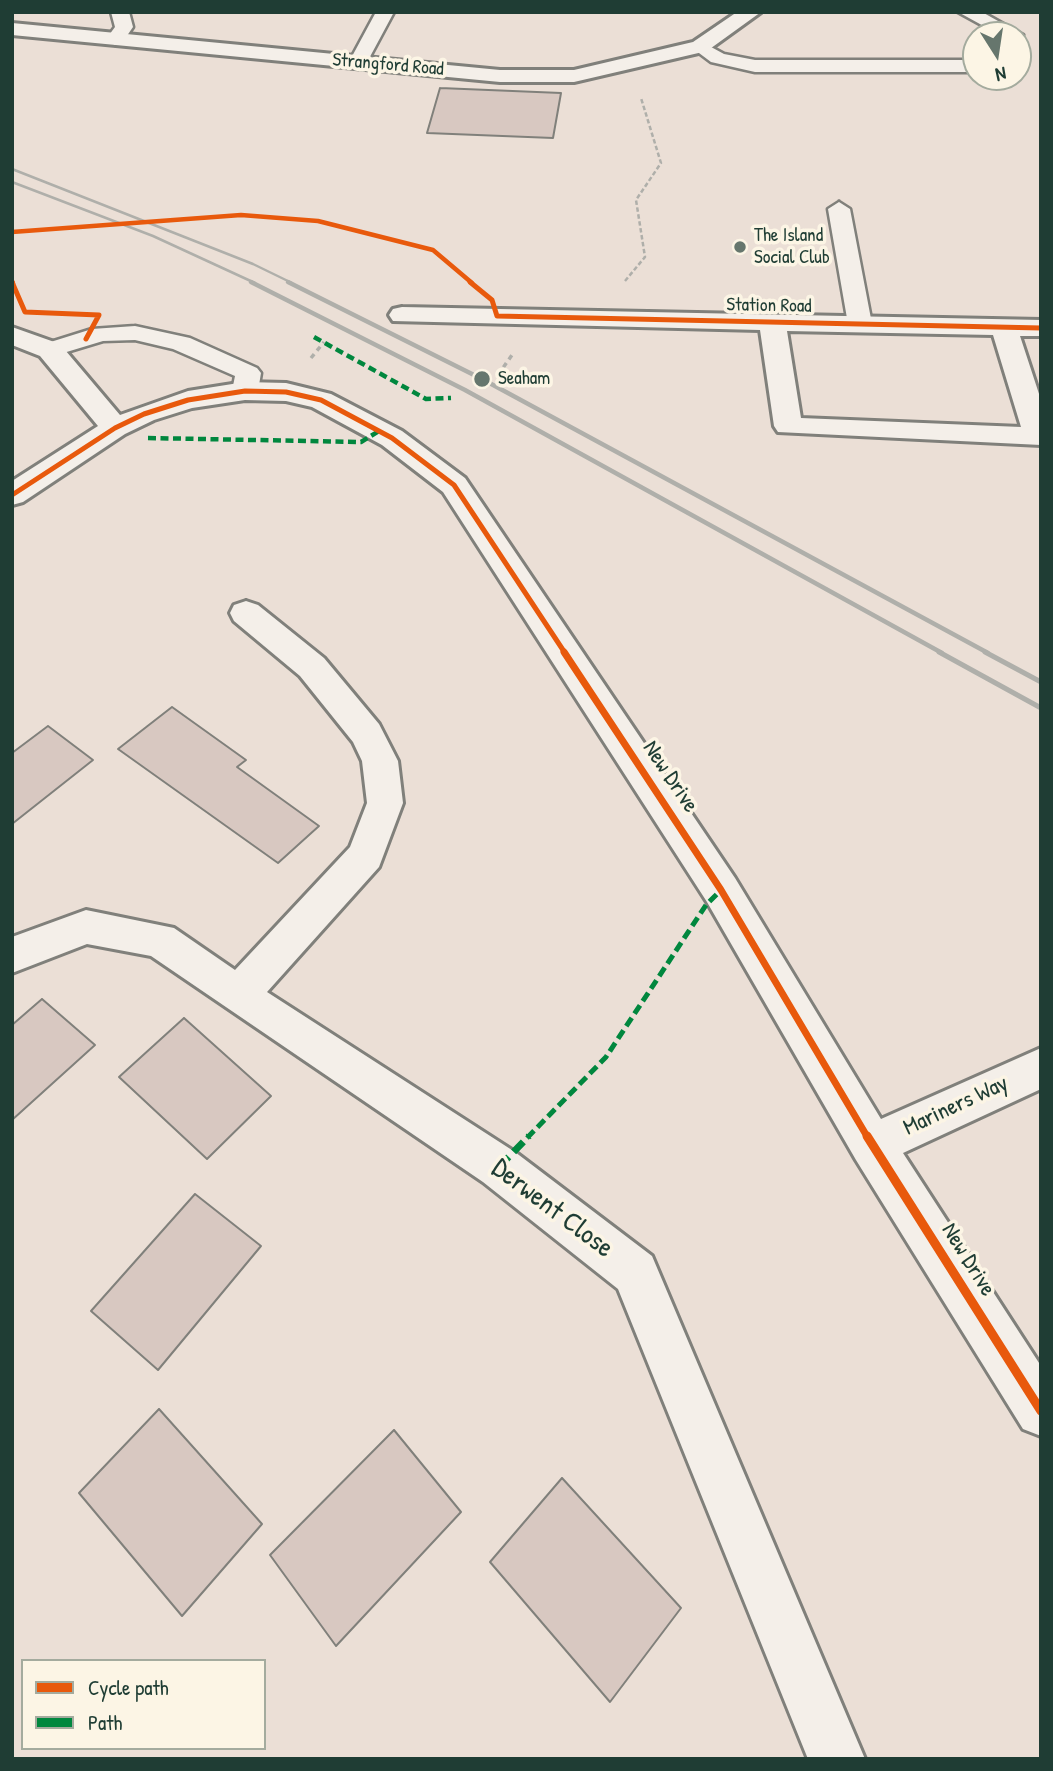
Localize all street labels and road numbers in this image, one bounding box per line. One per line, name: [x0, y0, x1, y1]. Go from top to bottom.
street label: Strangford Road: [331, 49, 445, 81]
street label: Station Road: [726, 294, 812, 318]
street label: New Drive: [636, 736, 704, 818]
street label: Mariners Way: [899, 1070, 1013, 1142]
street label: Derwent Close: [484, 1152, 620, 1266]
street label: New Drive: [935, 1219, 1001, 1301]

